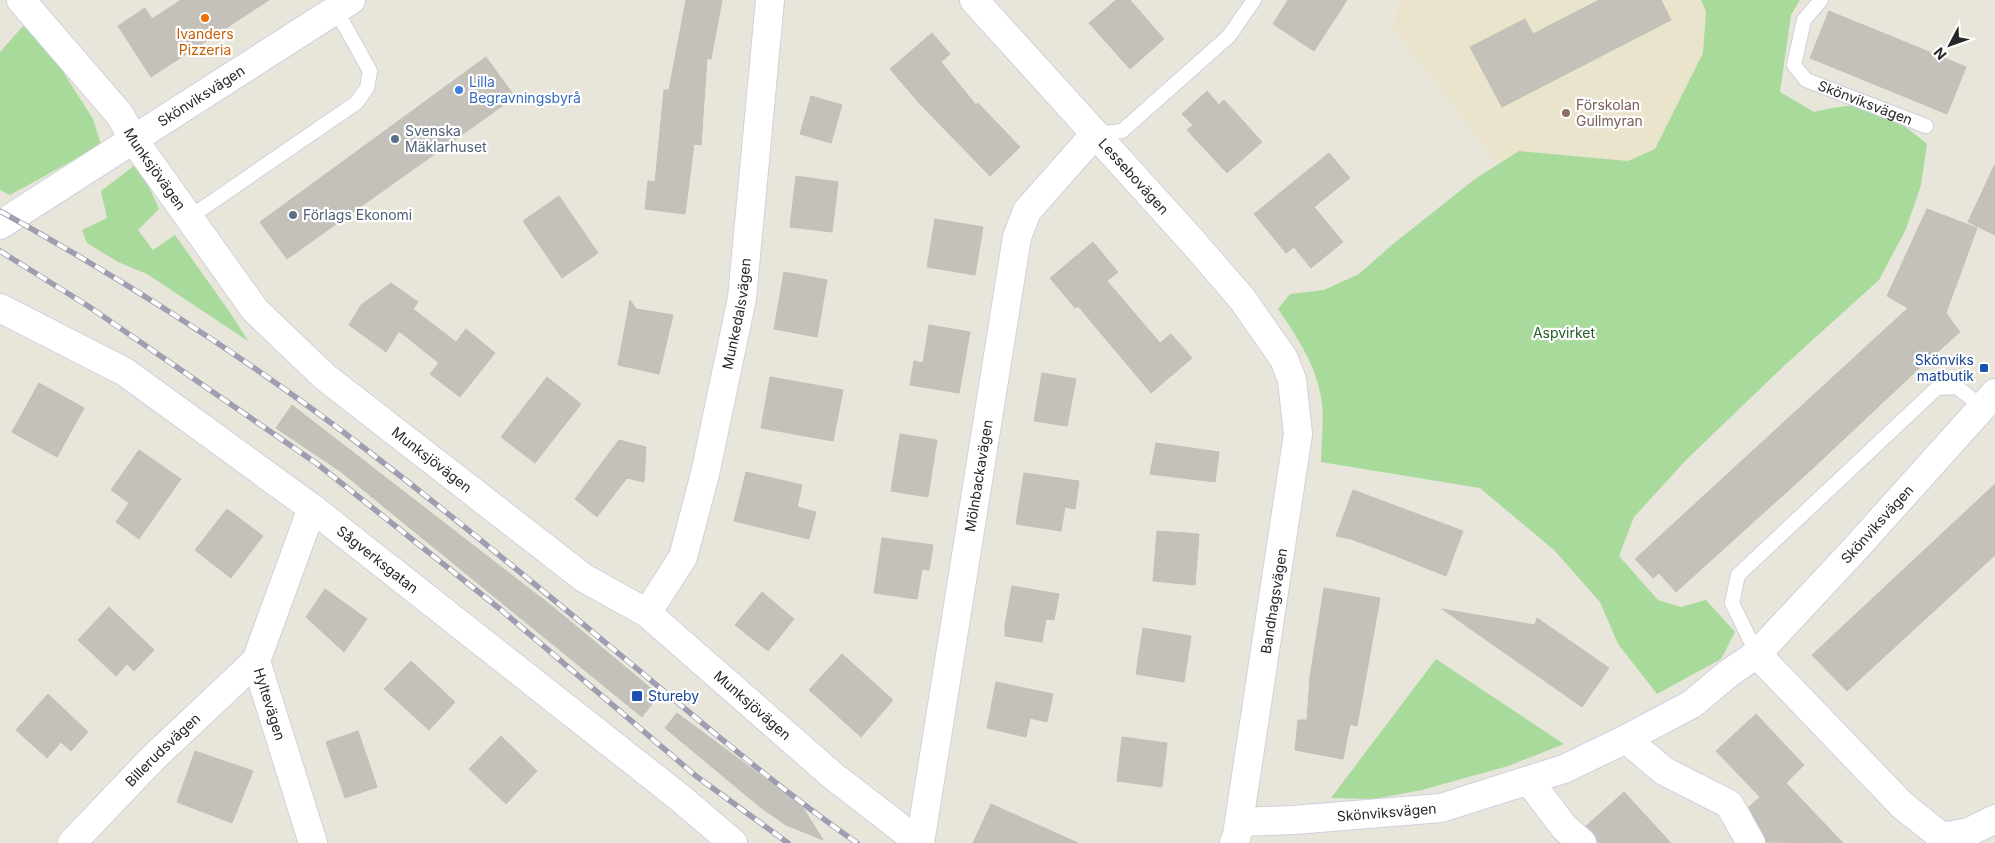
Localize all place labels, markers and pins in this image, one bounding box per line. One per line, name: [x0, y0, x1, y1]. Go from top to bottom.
marker: Ivanders Pizzeria: [199, 12, 211, 24]
place label: Ivanders Pizzeria: [176, 25, 234, 58]
place label: Lilla Begravningsbyrå: [469, 73, 581, 106]
marker: Lilla Begravningsbyrå: [453, 84, 465, 96]
place label: Förskolan Gullmyran: [1576, 96, 1643, 129]
marker: Förskolan Gullmyran: [1560, 107, 1572, 119]
place label: Svenska Mäklarhuset: [405, 122, 487, 155]
marker: Svenska Mäklarhuset: [389, 133, 401, 145]
place label: Förlags Ekonomi: [303, 206, 412, 223]
marker: Förlags Ekonomi: [287, 209, 299, 221]
place label: Skönviks matbutik: [1915, 351, 1974, 384]
marker: Skönviks matbutik: [1978, 362, 1990, 374]
place label: Stureby: [648, 687, 699, 704]
marker: Stureby: [630, 689, 644, 703]

